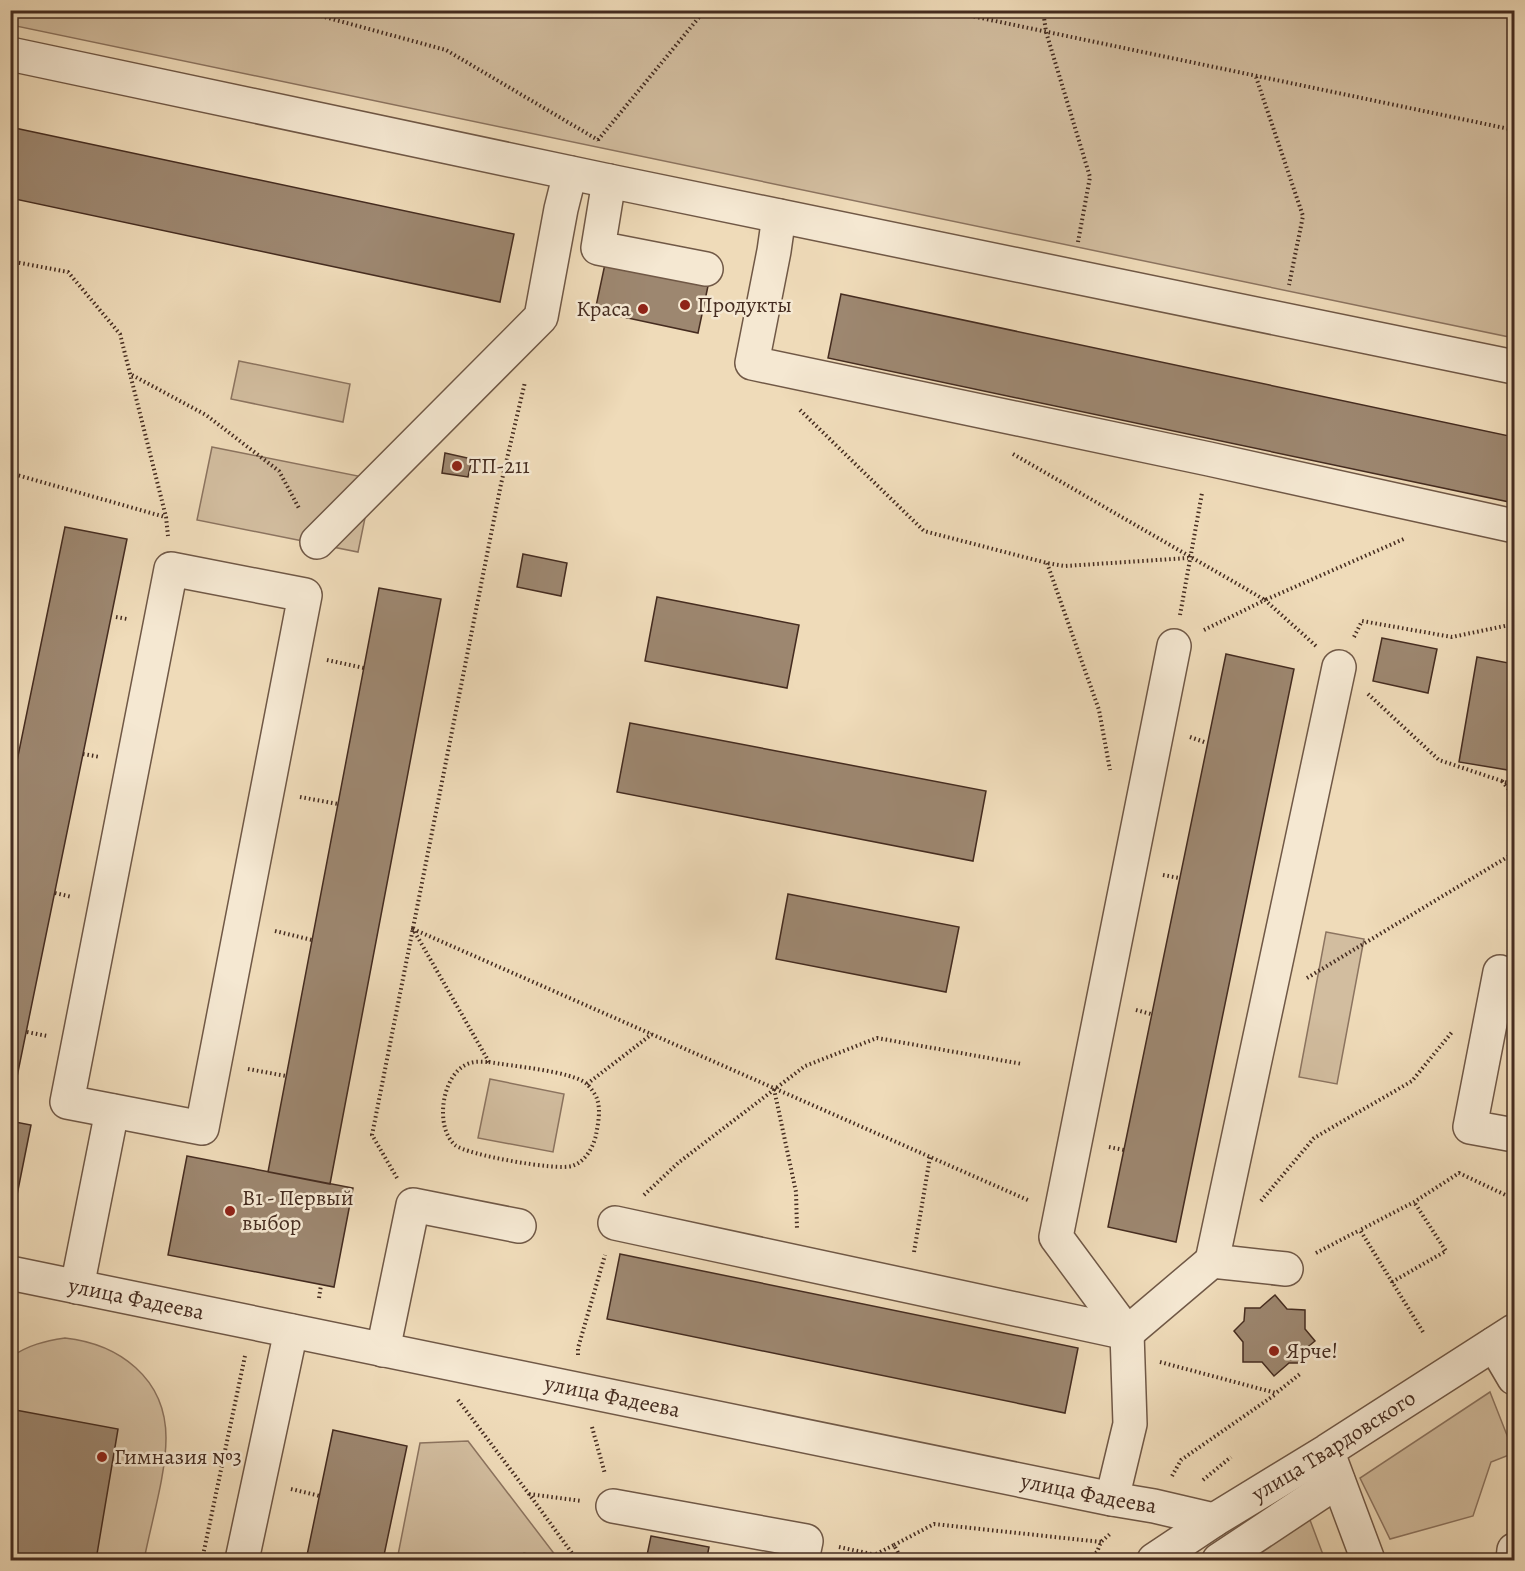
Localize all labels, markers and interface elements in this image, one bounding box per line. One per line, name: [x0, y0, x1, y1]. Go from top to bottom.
place label: Продукты: [697, 290, 792, 320]
place label: Краса: [576, 294, 632, 324]
marker: Продукты: [678, 298, 692, 312]
marker: Краса: [636, 302, 650, 316]
place label: ТП-211: [469, 451, 530, 481]
marker: ТП-211: [450, 459, 464, 473]
place label: В1 - Первый выбор: [242, 1183, 354, 1238]
marker: В1 - Первый выбор: [223, 1204, 237, 1218]
street label: улица Фадеева: [65, 1270, 208, 1328]
place label: Ярче!: [1286, 1336, 1338, 1366]
marker: Ярче!: [1267, 1344, 1281, 1358]
street label: улица Фадеева: [541, 1368, 684, 1425]
street label: улица Твардовского: [1245, 1383, 1422, 1509]
place label: Гимназия №3: [114, 1442, 242, 1472]
marker: Гимназия №3: [95, 1450, 109, 1464]
street label: улица Фадеева: [1017, 1465, 1160, 1521]

